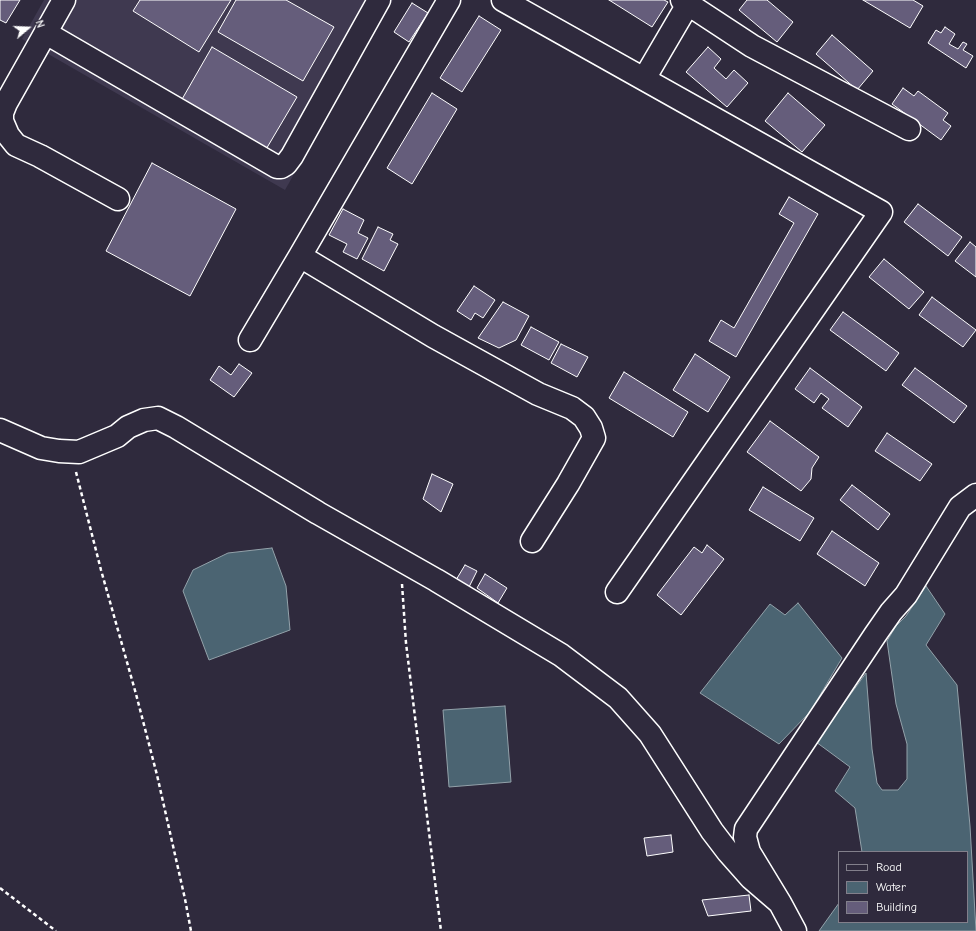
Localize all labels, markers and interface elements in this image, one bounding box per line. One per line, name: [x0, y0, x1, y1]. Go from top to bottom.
north arrow: [8, 8, 48, 48]
text: N: [33, 18, 47, 29]
legend: [838, 851, 968, 923]
text: Road: [876, 860, 902, 874]
text: Water: [876, 880, 906, 894]
text: Building: [876, 900, 917, 914]

